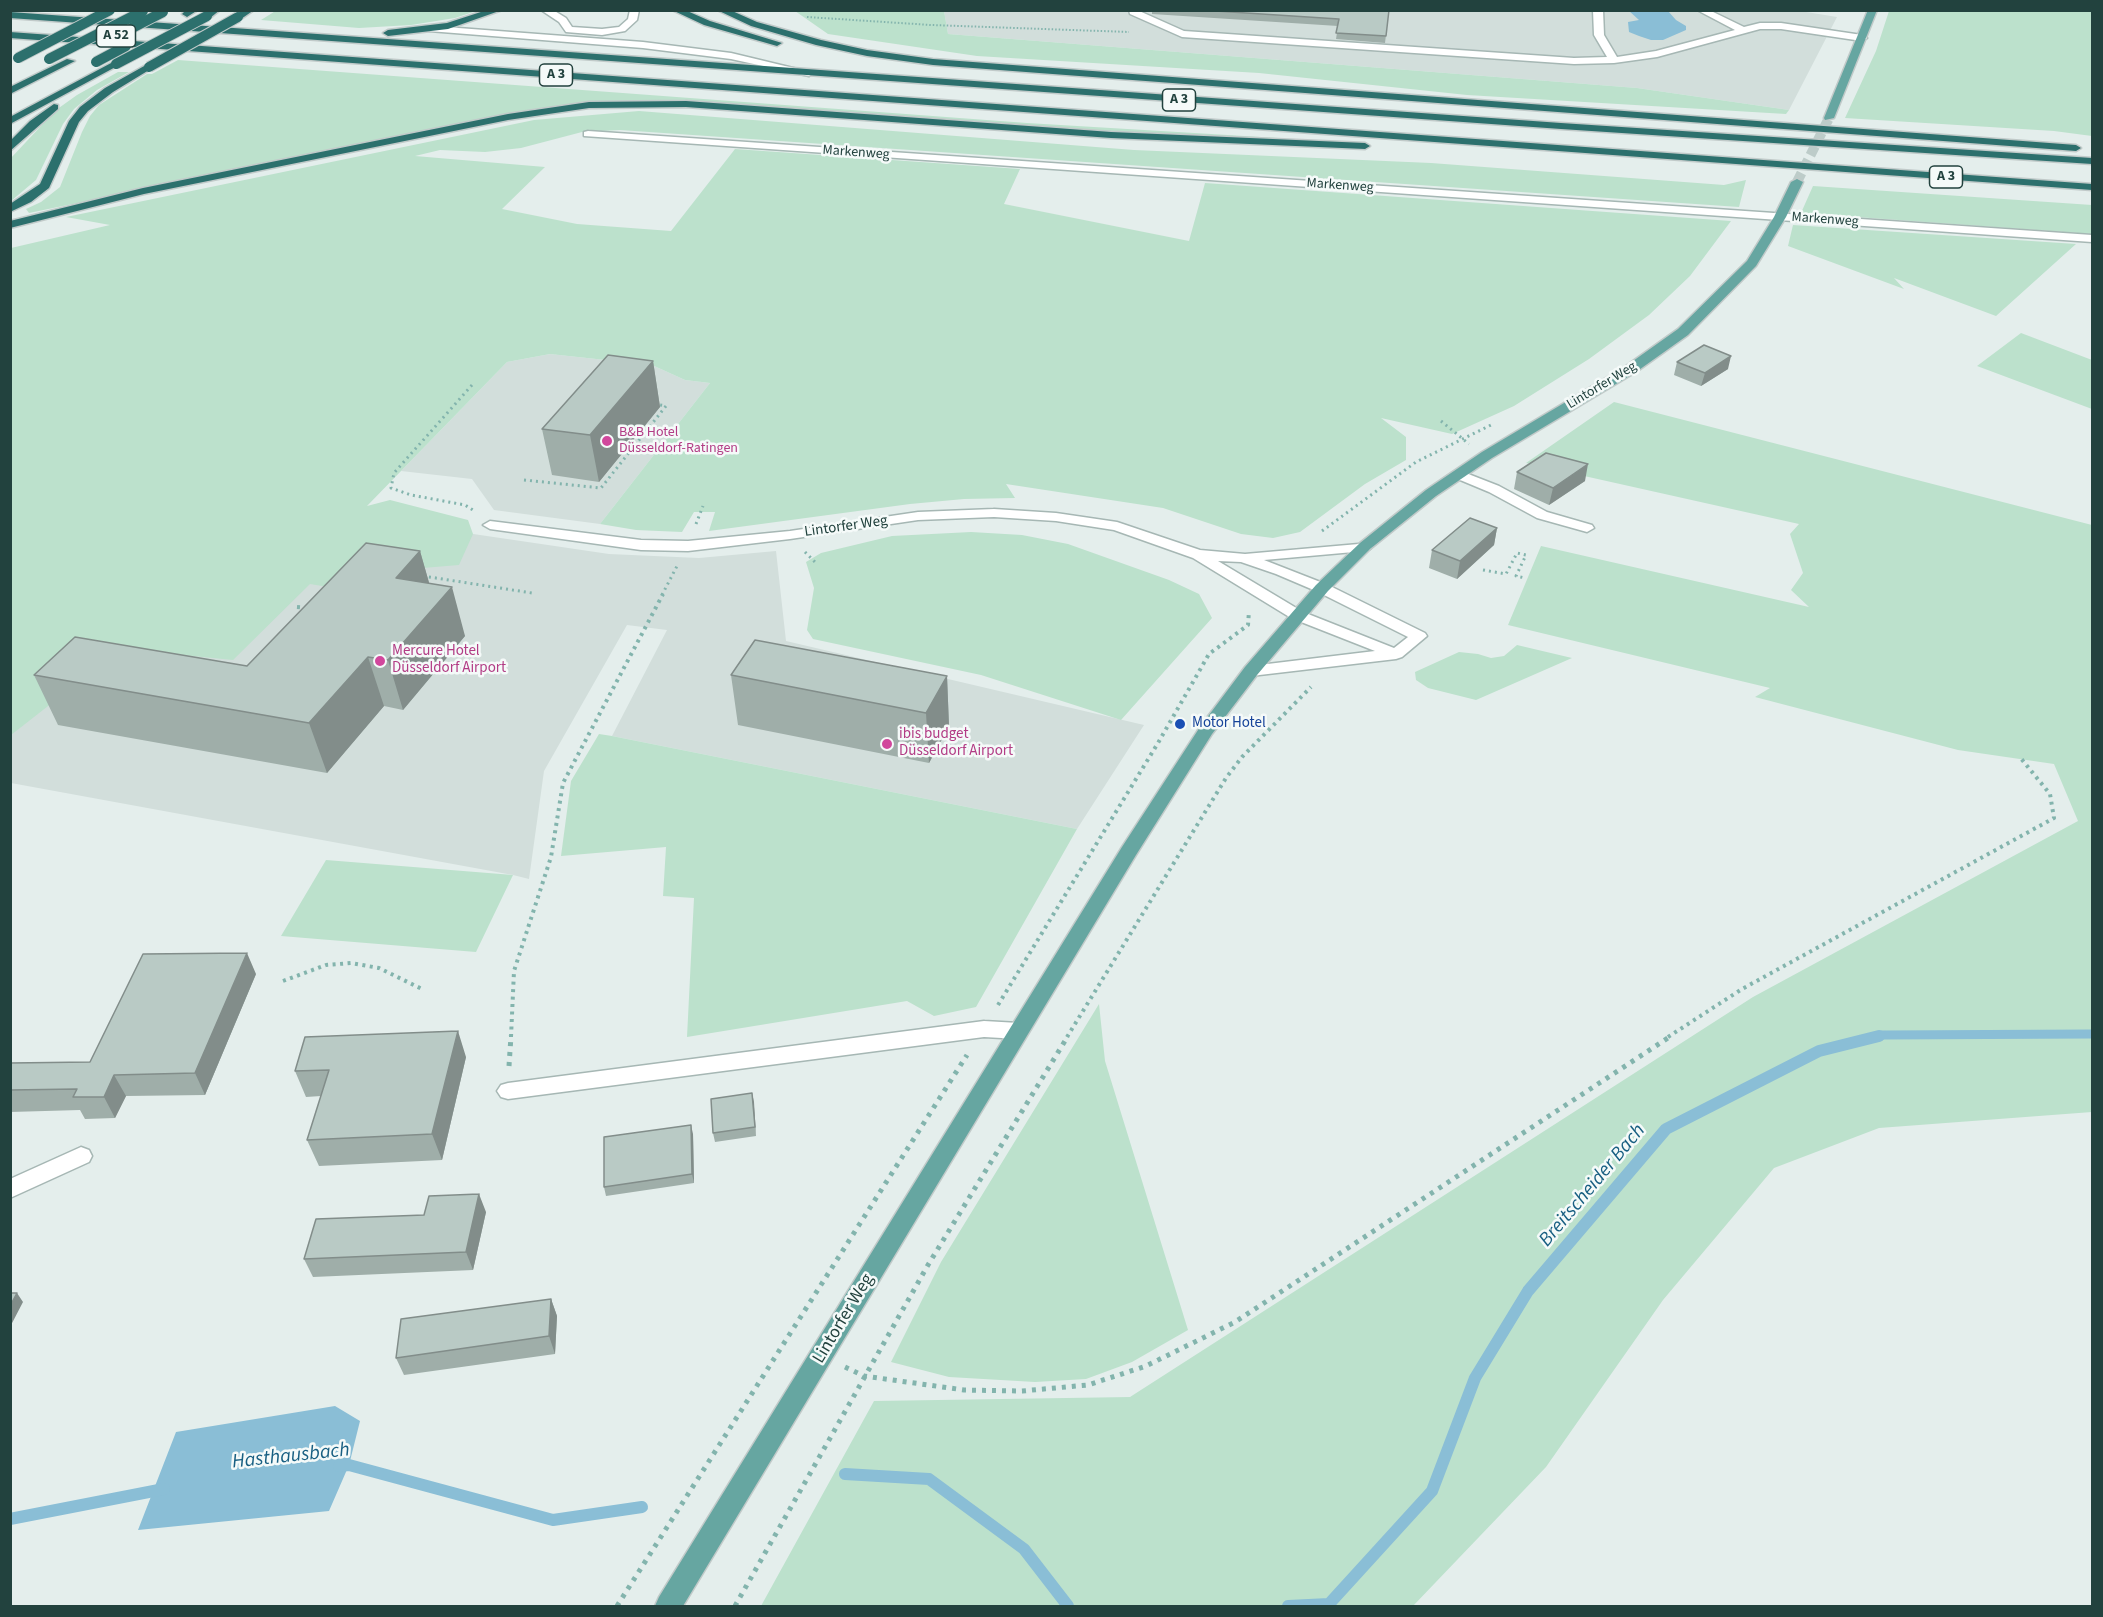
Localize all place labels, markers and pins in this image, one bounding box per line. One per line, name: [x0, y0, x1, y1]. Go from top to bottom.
place label: B&B Hotel Düsseldorf-Ratingen: [619, 425, 738, 458]
marker: B&B Hotel Düsseldorf-Ratingen: [600, 434, 614, 448]
place label: Mercure Hotel Düsseldorf Airport: [392, 643, 506, 678]
marker: Mercure Hotel Düsseldorf Airport: [373, 654, 387, 668]
place label: Motor Hotel: [1192, 715, 1266, 733]
marker: Motor Hotel: [1173, 717, 1187, 731]
place label: ibis budget Düsseldorf Airport: [899, 726, 1013, 761]
marker: ibis budget Düsseldorf Airport: [880, 737, 894, 751]

